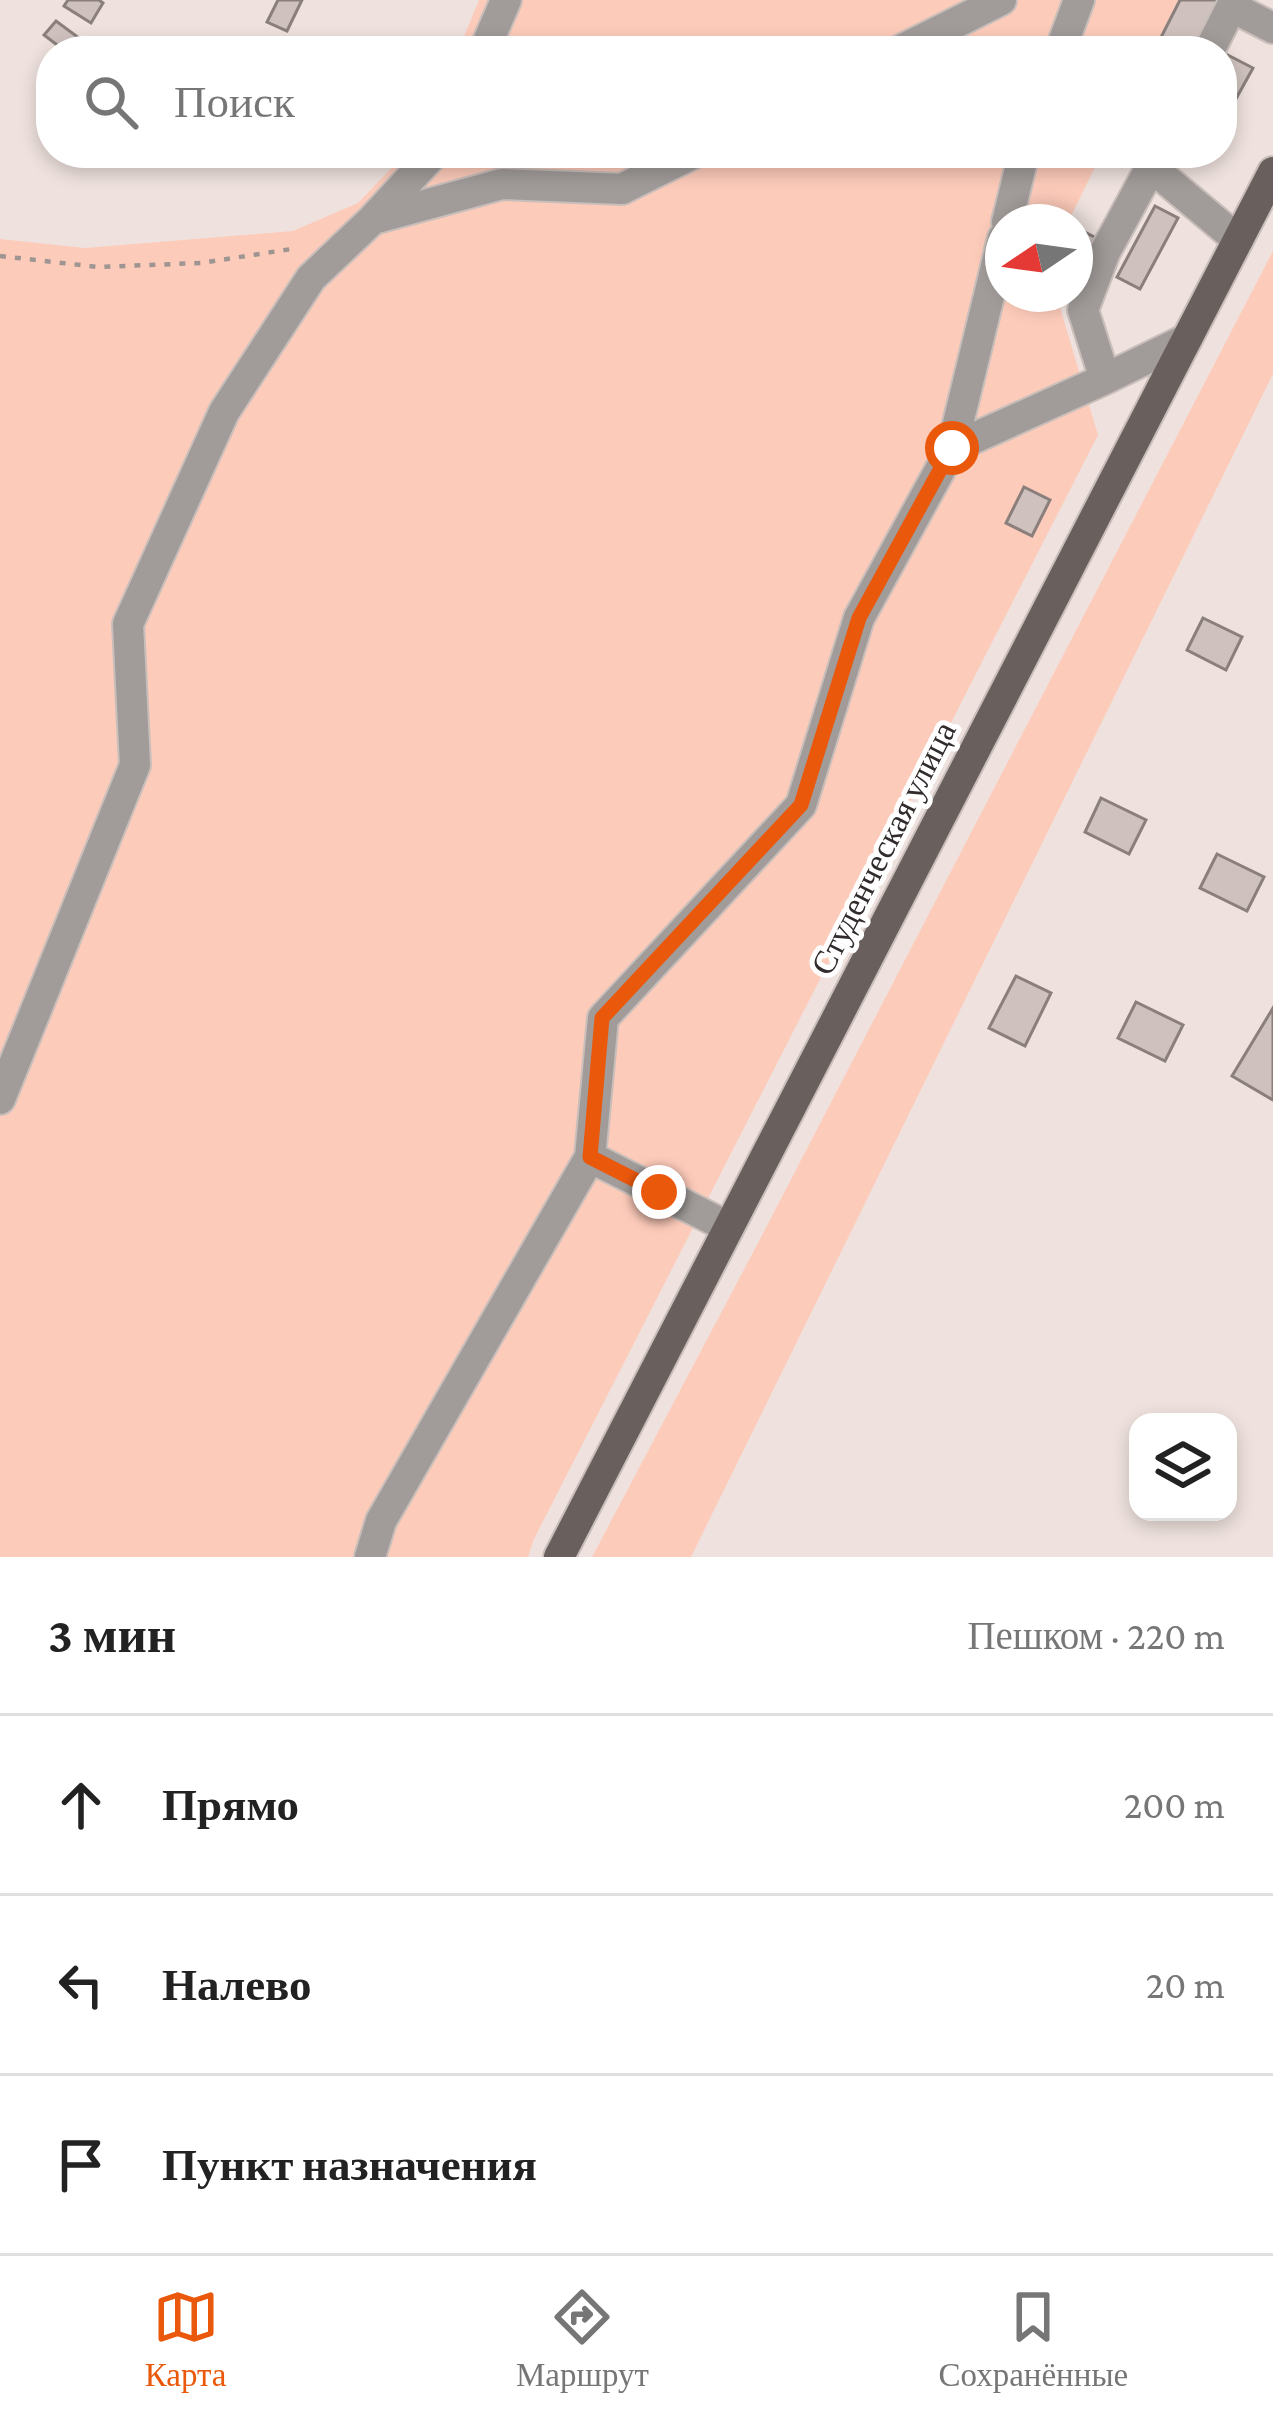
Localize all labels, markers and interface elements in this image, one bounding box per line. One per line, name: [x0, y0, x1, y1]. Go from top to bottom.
search box: [36, 36, 1237, 168]
icon: search: [78, 69, 144, 135]
text: Поиск: [174, 77, 295, 127]
north arrow: [985, 204, 1093, 312]
route start: [925, 421, 979, 475]
street label: Студенческая улица: [803, 715, 963, 981]
route end: [632, 1165, 686, 1219]
map controls: [1129, 1413, 1237, 1521]
button: layers: [1129, 1413, 1237, 1521]
text: 3 мин: [48, 1606, 176, 1663]
text: Пешком · 220 m: [967, 1614, 1225, 1657]
icon: ahead: [48, 1772, 114, 1838]
text: Прямо: [162, 1780, 299, 1830]
text: 200 m: [1124, 1783, 1225, 1826]
icon: left: [48, 1952, 114, 2018]
text: Налево: [162, 1960, 312, 2010]
text: 20 m: [1146, 1963, 1225, 2006]
icon: arrive: [48, 2132, 114, 2198]
text: Пункт назначения: [162, 2140, 537, 2190]
tab: Карта: [145, 2284, 227, 2394]
tab: Маршрут: [516, 2284, 649, 2394]
tab: Сохранённые: [938, 2284, 1128, 2394]

